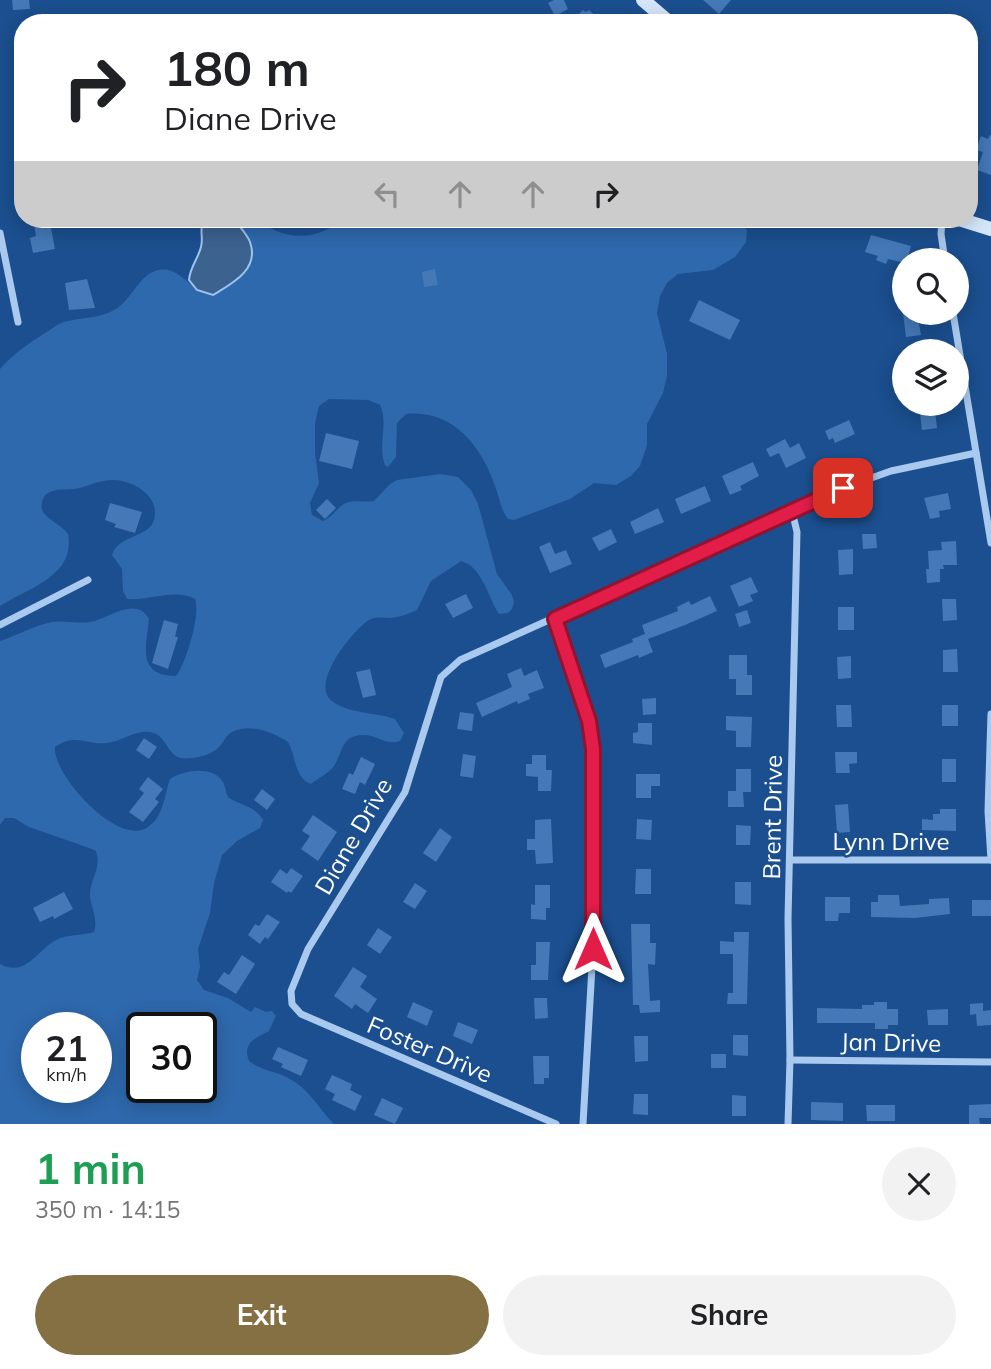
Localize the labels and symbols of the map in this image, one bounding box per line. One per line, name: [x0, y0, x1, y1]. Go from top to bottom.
pin: [813, 458, 873, 518]
street label: Brent Drive: [756, 754, 788, 880]
street label: Diane Drive: [308, 772, 398, 900]
street label: Lynn Drive: [832, 826, 950, 856]
position arrow: [556, 912, 630, 986]
street label: Foster Drive: [363, 1009, 497, 1089]
speed limit sign: 30: [126, 1012, 217, 1103]
street label: Jan Drive: [840, 1026, 942, 1058]

